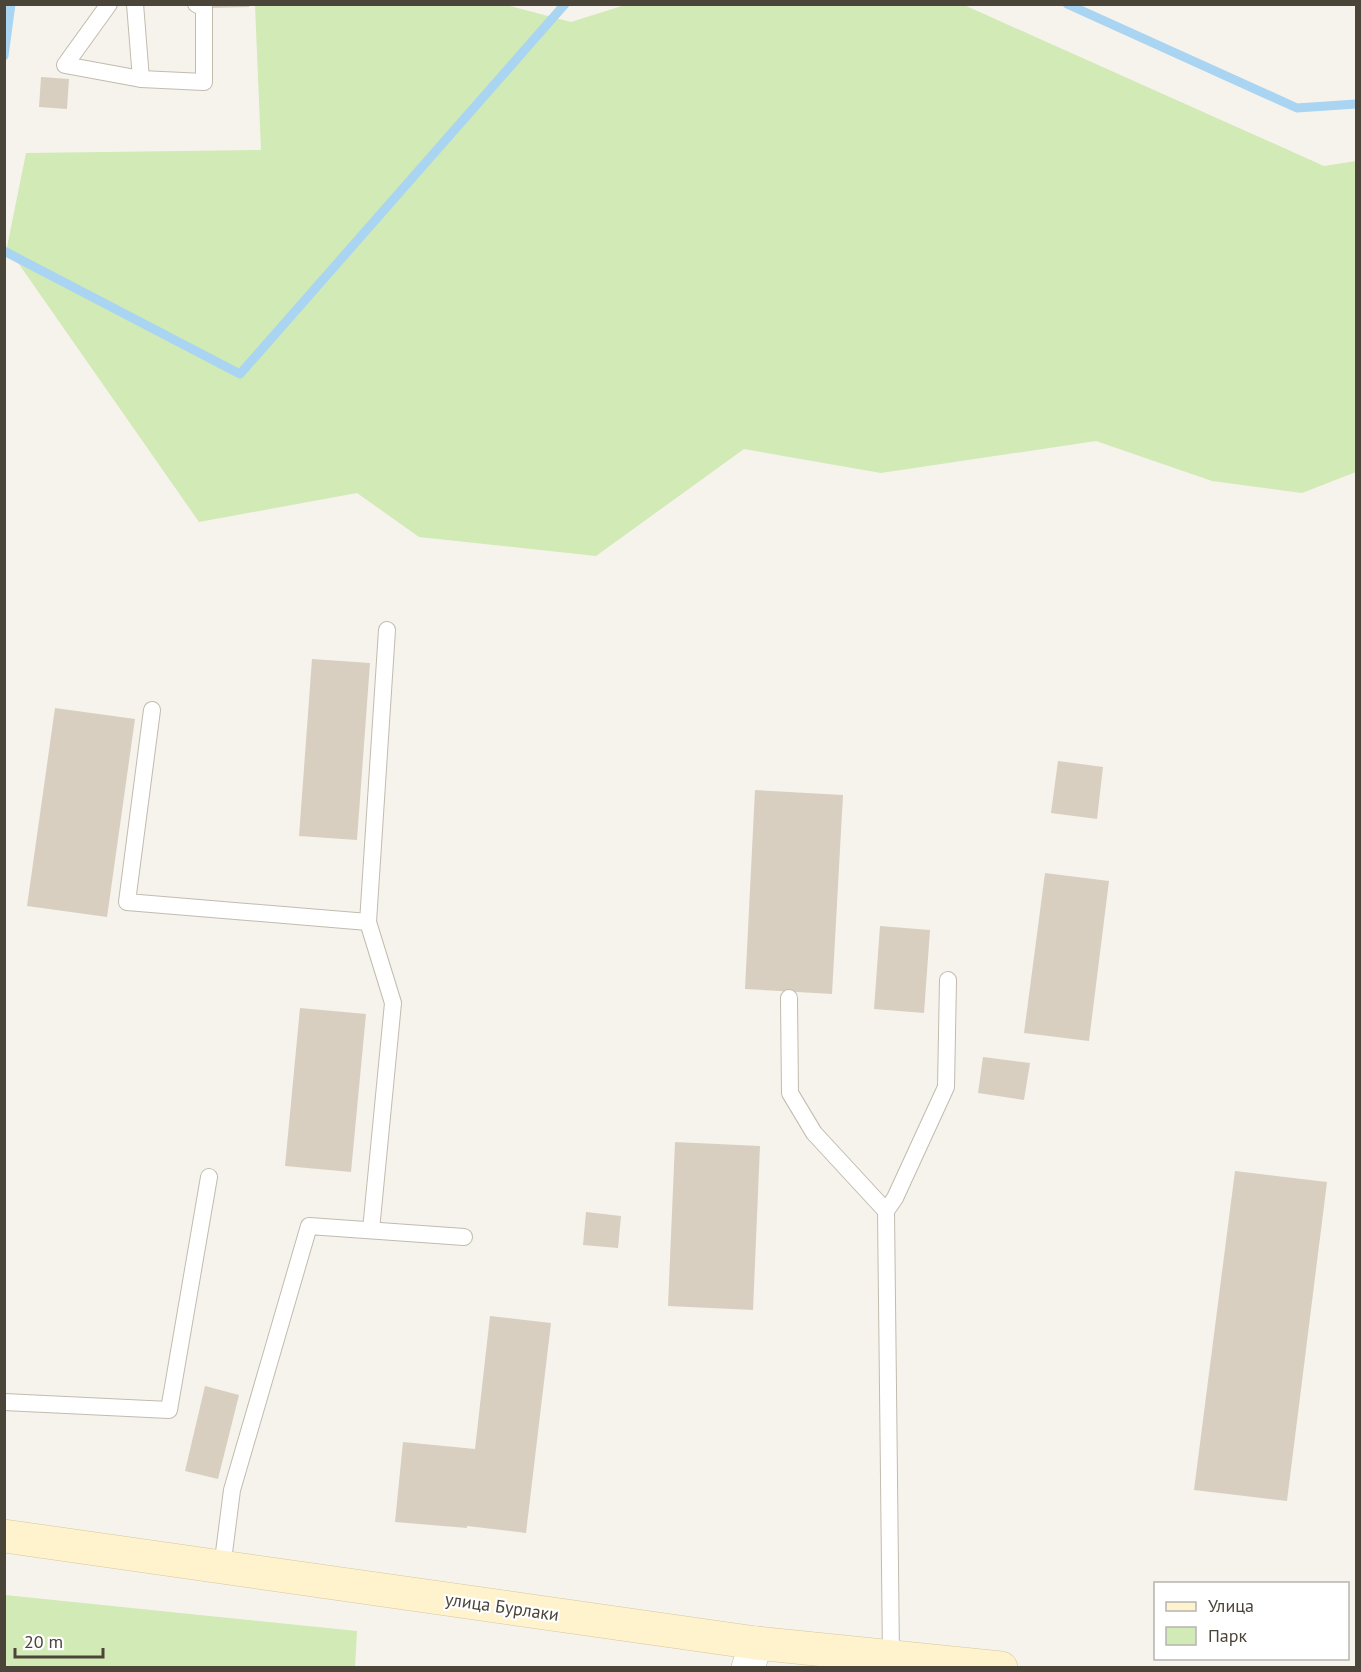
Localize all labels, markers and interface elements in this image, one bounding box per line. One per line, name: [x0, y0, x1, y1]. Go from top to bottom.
legend: [1154, 1582, 1349, 1660]
street label: улица Бурлаки: [444, 1587, 561, 1626]
text: Улица: [1208, 1594, 1254, 1617]
scale bar: [15, 1621, 104, 1659]
text: Парк: [1208, 1624, 1248, 1647]
text: 20 m: [24, 1630, 63, 1653]

